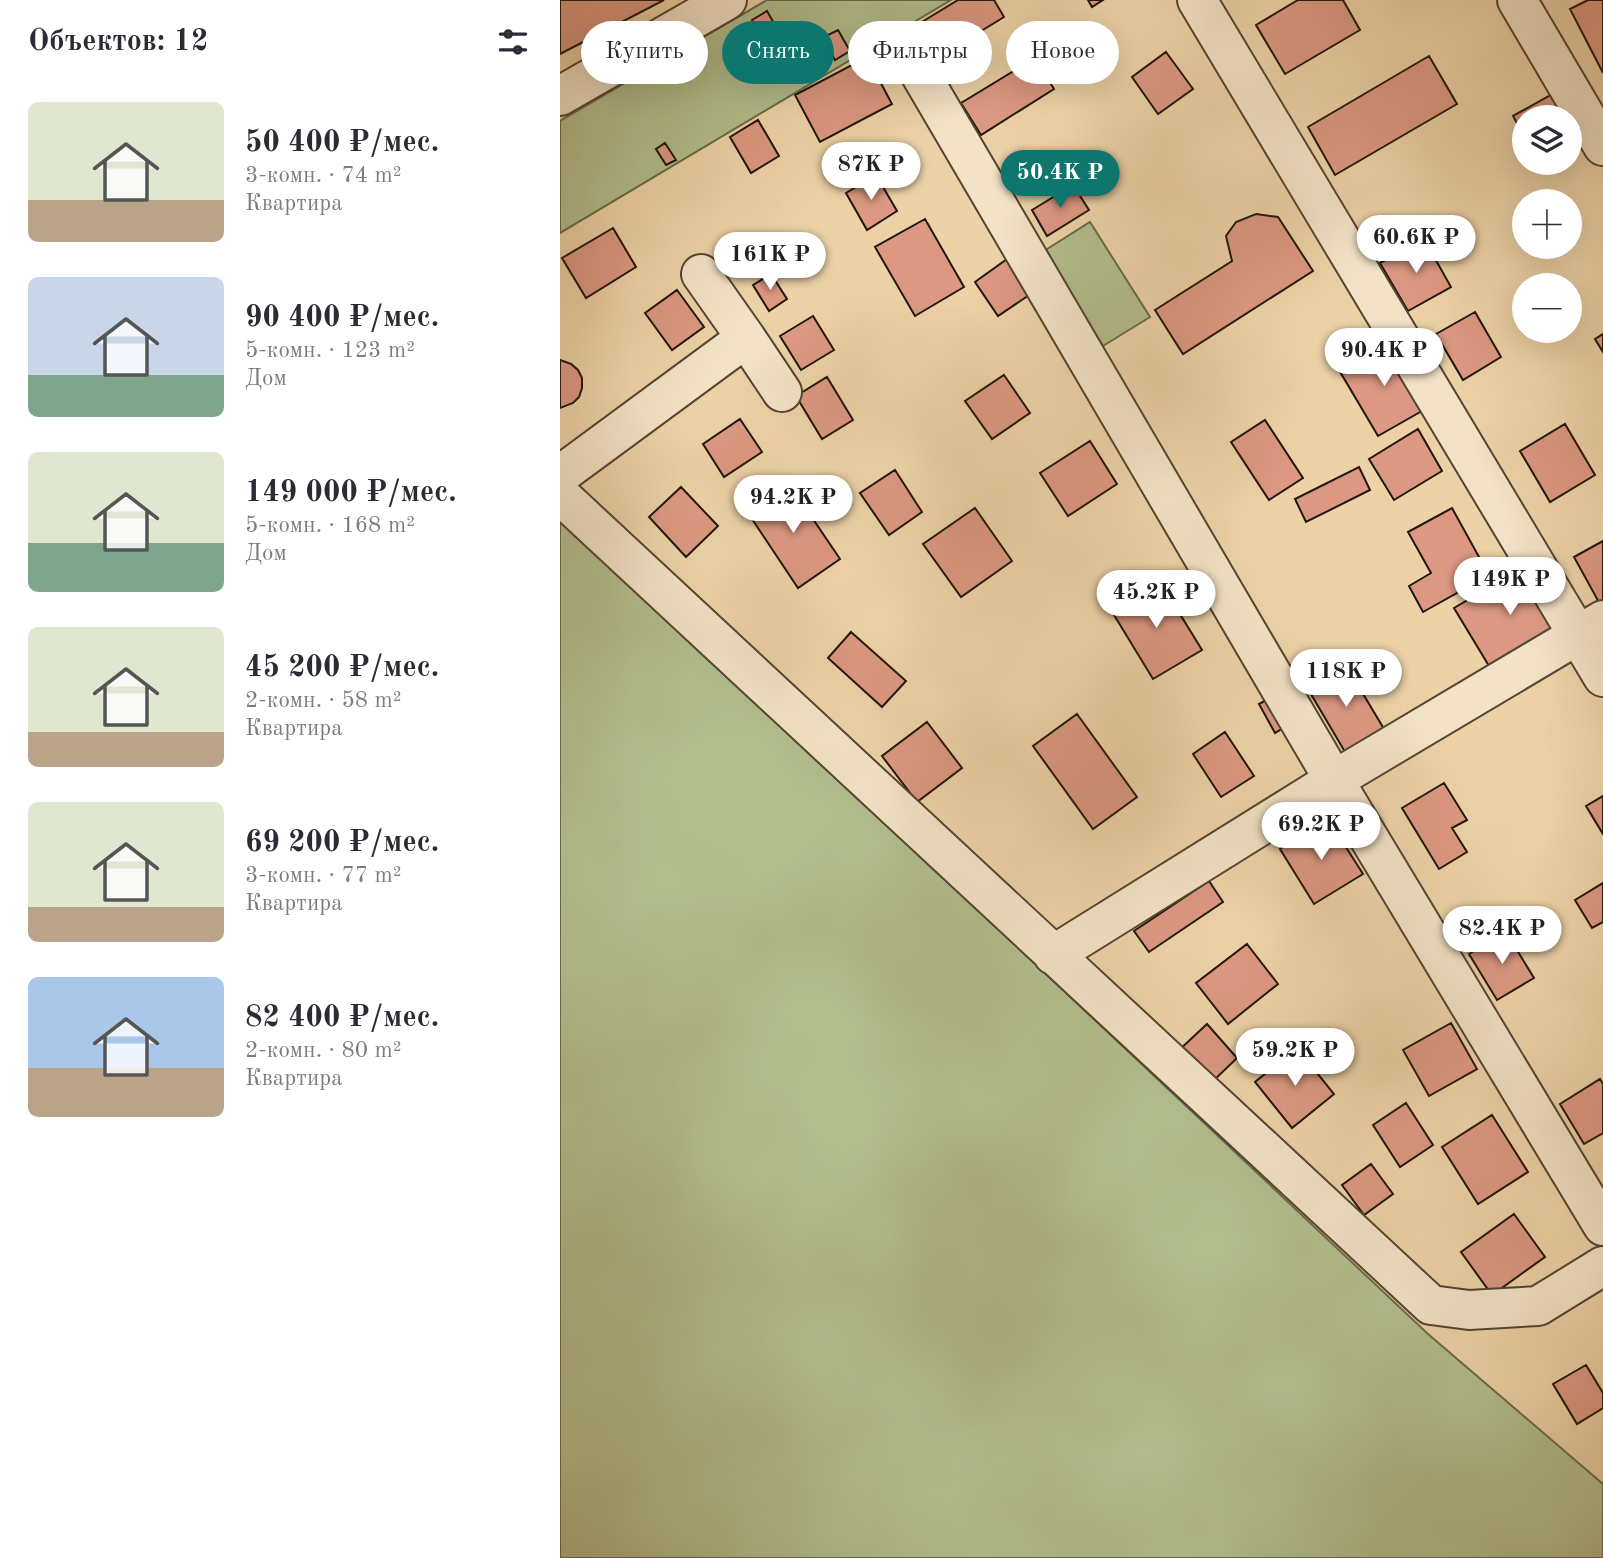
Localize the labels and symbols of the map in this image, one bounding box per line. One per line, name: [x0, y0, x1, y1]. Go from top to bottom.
pin: 87K ₽: [822, 142, 920, 202]
pin: 50.4K ₽: [995, 150, 1125, 210]
pin: 60.6K ₽: [1351, 216, 1481, 275]
pin: 161K ₽: [713, 232, 827, 292]
pin: 90.4K ₽: [1319, 328, 1449, 388]
pin: 94.2K ₽: [728, 476, 858, 535]
pin: 149K ₽: [1453, 558, 1567, 617]
pin: 45.2K ₽: [1091, 570, 1221, 630]
pin: 118K ₽: [1289, 650, 1403, 709]
pin: 69.2K ₽: [1256, 802, 1386, 862]
pin: 82.4K ₽: [1437, 906, 1567, 966]
pin: 59.2K ₽: [1230, 1028, 1360, 1088]

